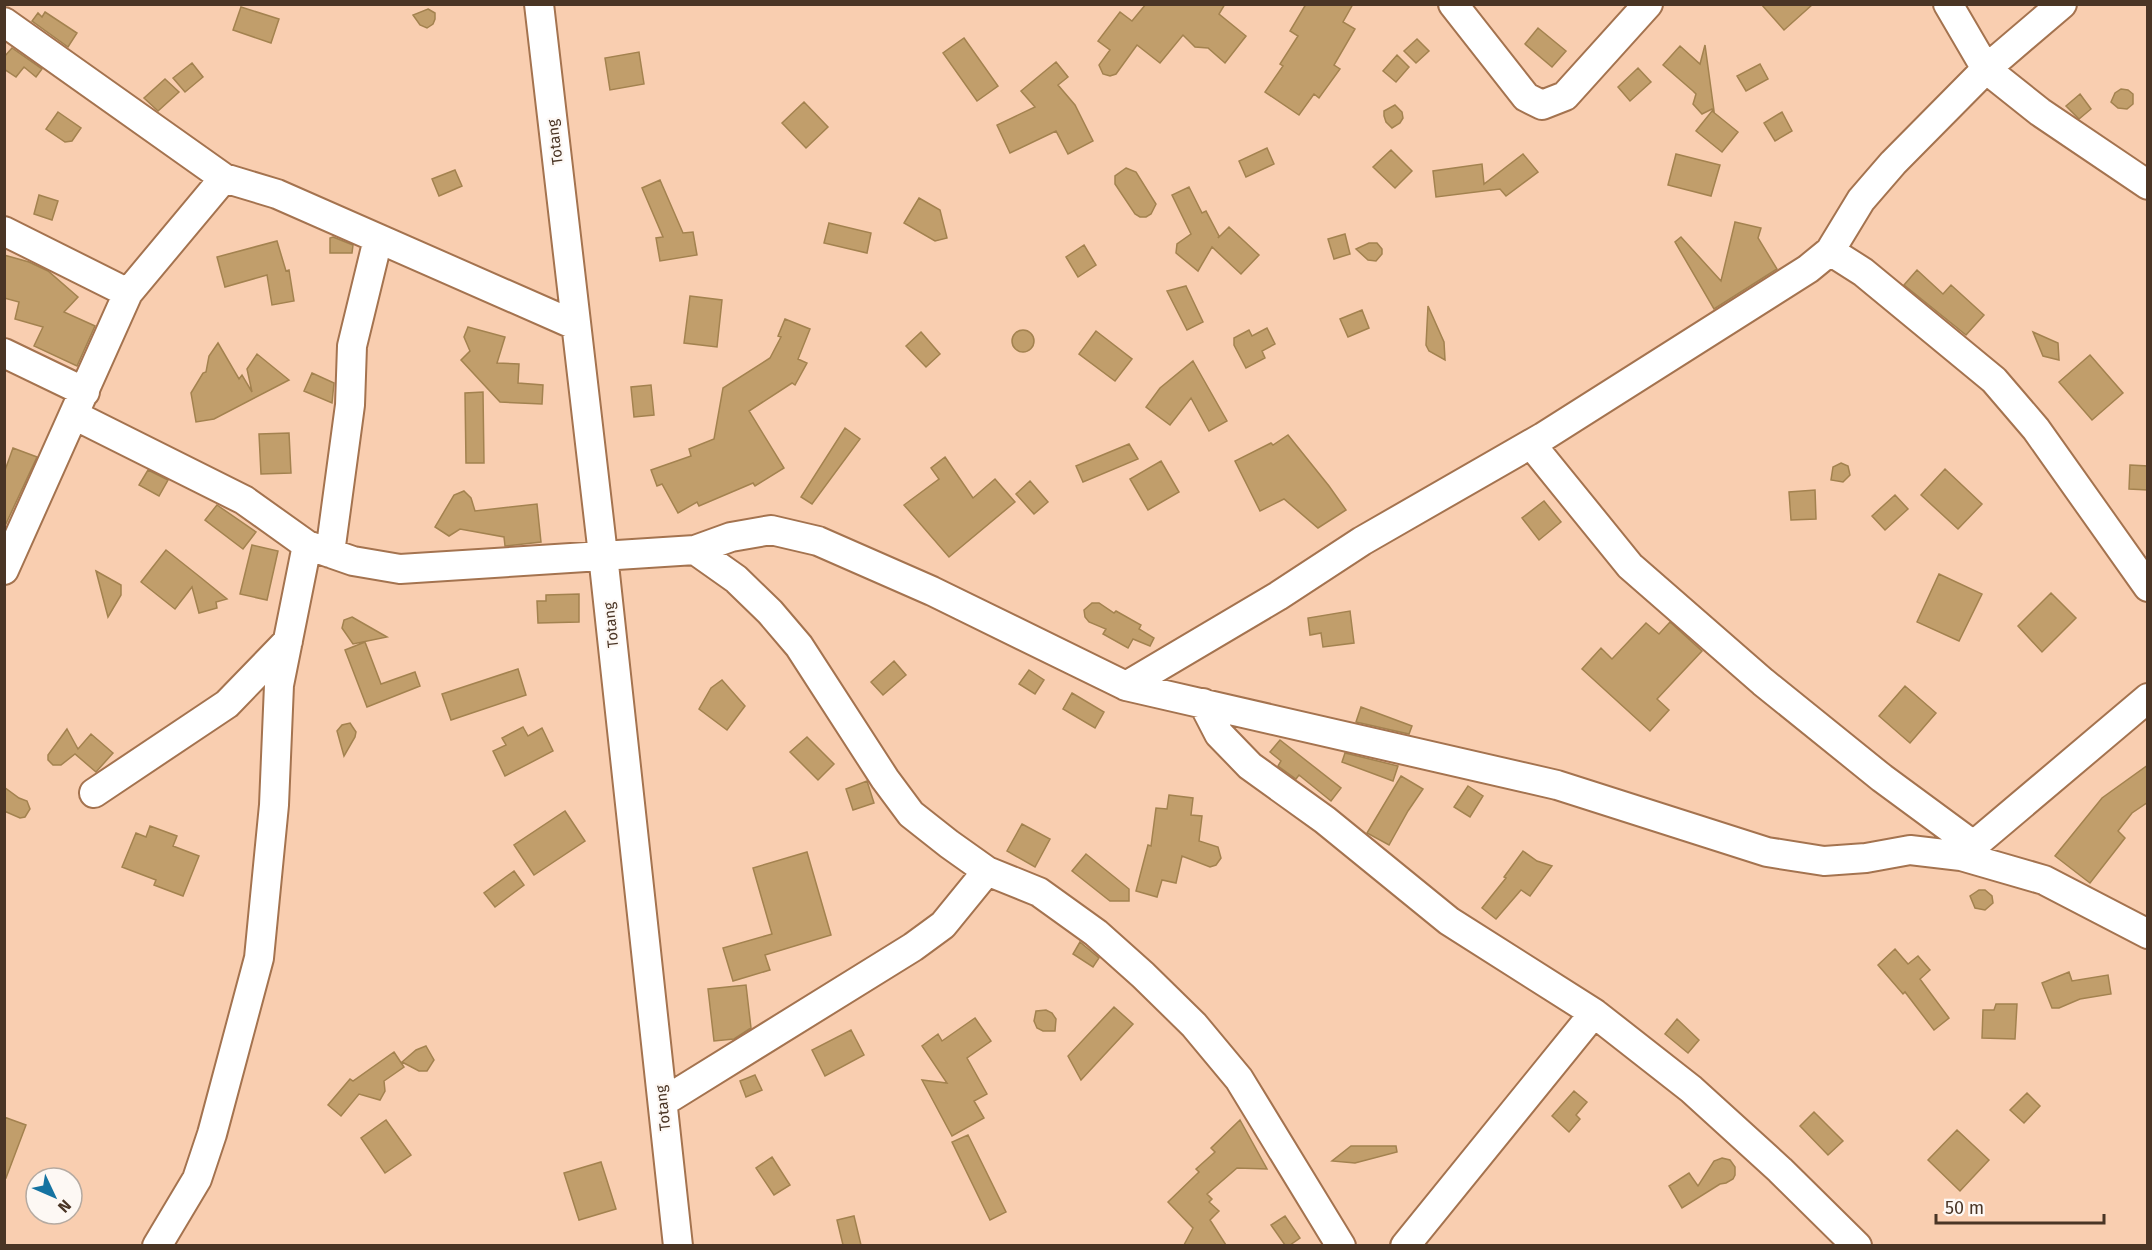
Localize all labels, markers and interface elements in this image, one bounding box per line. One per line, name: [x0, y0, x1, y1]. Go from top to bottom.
street label: Totang: [543, 118, 567, 166]
street label: Totang: [600, 601, 622, 649]
street label: Totang: [652, 1084, 674, 1132]
north arrow: [24, 1166, 84, 1226]
scale bar: [1936, 1187, 2104, 1225]
text: N: [54, 1196, 75, 1216]
text: 50 m: [1945, 1197, 1984, 1219]

